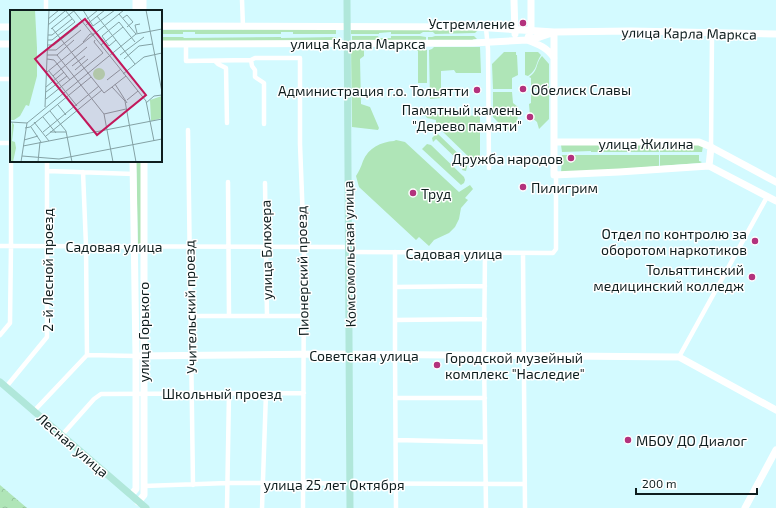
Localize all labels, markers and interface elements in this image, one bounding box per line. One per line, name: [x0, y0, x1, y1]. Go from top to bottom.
inset map: [10, 10, 162, 162]
place label: Устремление: [428, 15, 515, 32]
marker: Устремление: [518, 18, 528, 28]
street label: улица Карла Маркса: [621, 23, 757, 43]
street label: улица Карла Маркса: [290, 35, 426, 52]
place label: Обелиск Славы: [531, 81, 631, 98]
place label: Администрация г.о. Тольятти: [278, 82, 469, 99]
marker: Обелиск Славы: [518, 84, 528, 94]
marker: Администрация г.о. Тольятти: [472, 85, 482, 95]
place label: Памятный камень "Дерево памяти": [402, 101, 522, 134]
marker: Памятный камень "Дерево памяти": [525, 112, 535, 122]
street label: улица Жилина: [598, 135, 694, 152]
place label: Дружба народов: [452, 150, 563, 167]
marker: Дружба народов: [566, 153, 576, 163]
place label: Пилигрим: [531, 179, 598, 196]
street label: Комсомольская улица: [339, 180, 359, 328]
marker: Пилигрим: [518, 182, 528, 192]
place label: Труд: [421, 185, 451, 202]
marker: Труд: [408, 188, 418, 198]
street label: улица Блюхера: [257, 200, 275, 300]
street label: Пионерский проезд: [292, 206, 312, 336]
street label: 2-й Лесной проезд: [39, 208, 56, 332]
place label: Отдел по контролю за оборотом наркотиков: [601, 225, 747, 258]
marker: Отдел по контролю за оборотом наркотиков: [750, 236, 760, 246]
street label: Садовая улица: [65, 238, 163, 255]
street label: Учительский проезд: [180, 240, 200, 374]
street label: Садовая улица: [405, 245, 503, 262]
place label: Тольяттинский медицинский колледж: [593, 261, 744, 294]
marker: Тольяттинский медицинский колледж: [747, 272, 757, 282]
street label: улица Горького: [135, 282, 152, 382]
street label: Советская улица: [309, 347, 419, 364]
place label: Городской музейный комплекс "Наследие": [445, 349, 585, 382]
marker: Городской музейный комплекс "Наследие": [432, 360, 442, 370]
street label: Школьный проезд: [162, 385, 282, 402]
street label: Лесная улица: [34, 409, 112, 481]
place label: МБОУ ДО Диалог: [636, 432, 748, 449]
marker: МБОУ ДО Диалог: [623, 435, 633, 445]
scale bar: [636, 470, 757, 496]
street label: улица 25 лет Октября: [264, 476, 404, 493]
text: 200 m: [642, 476, 676, 490]

